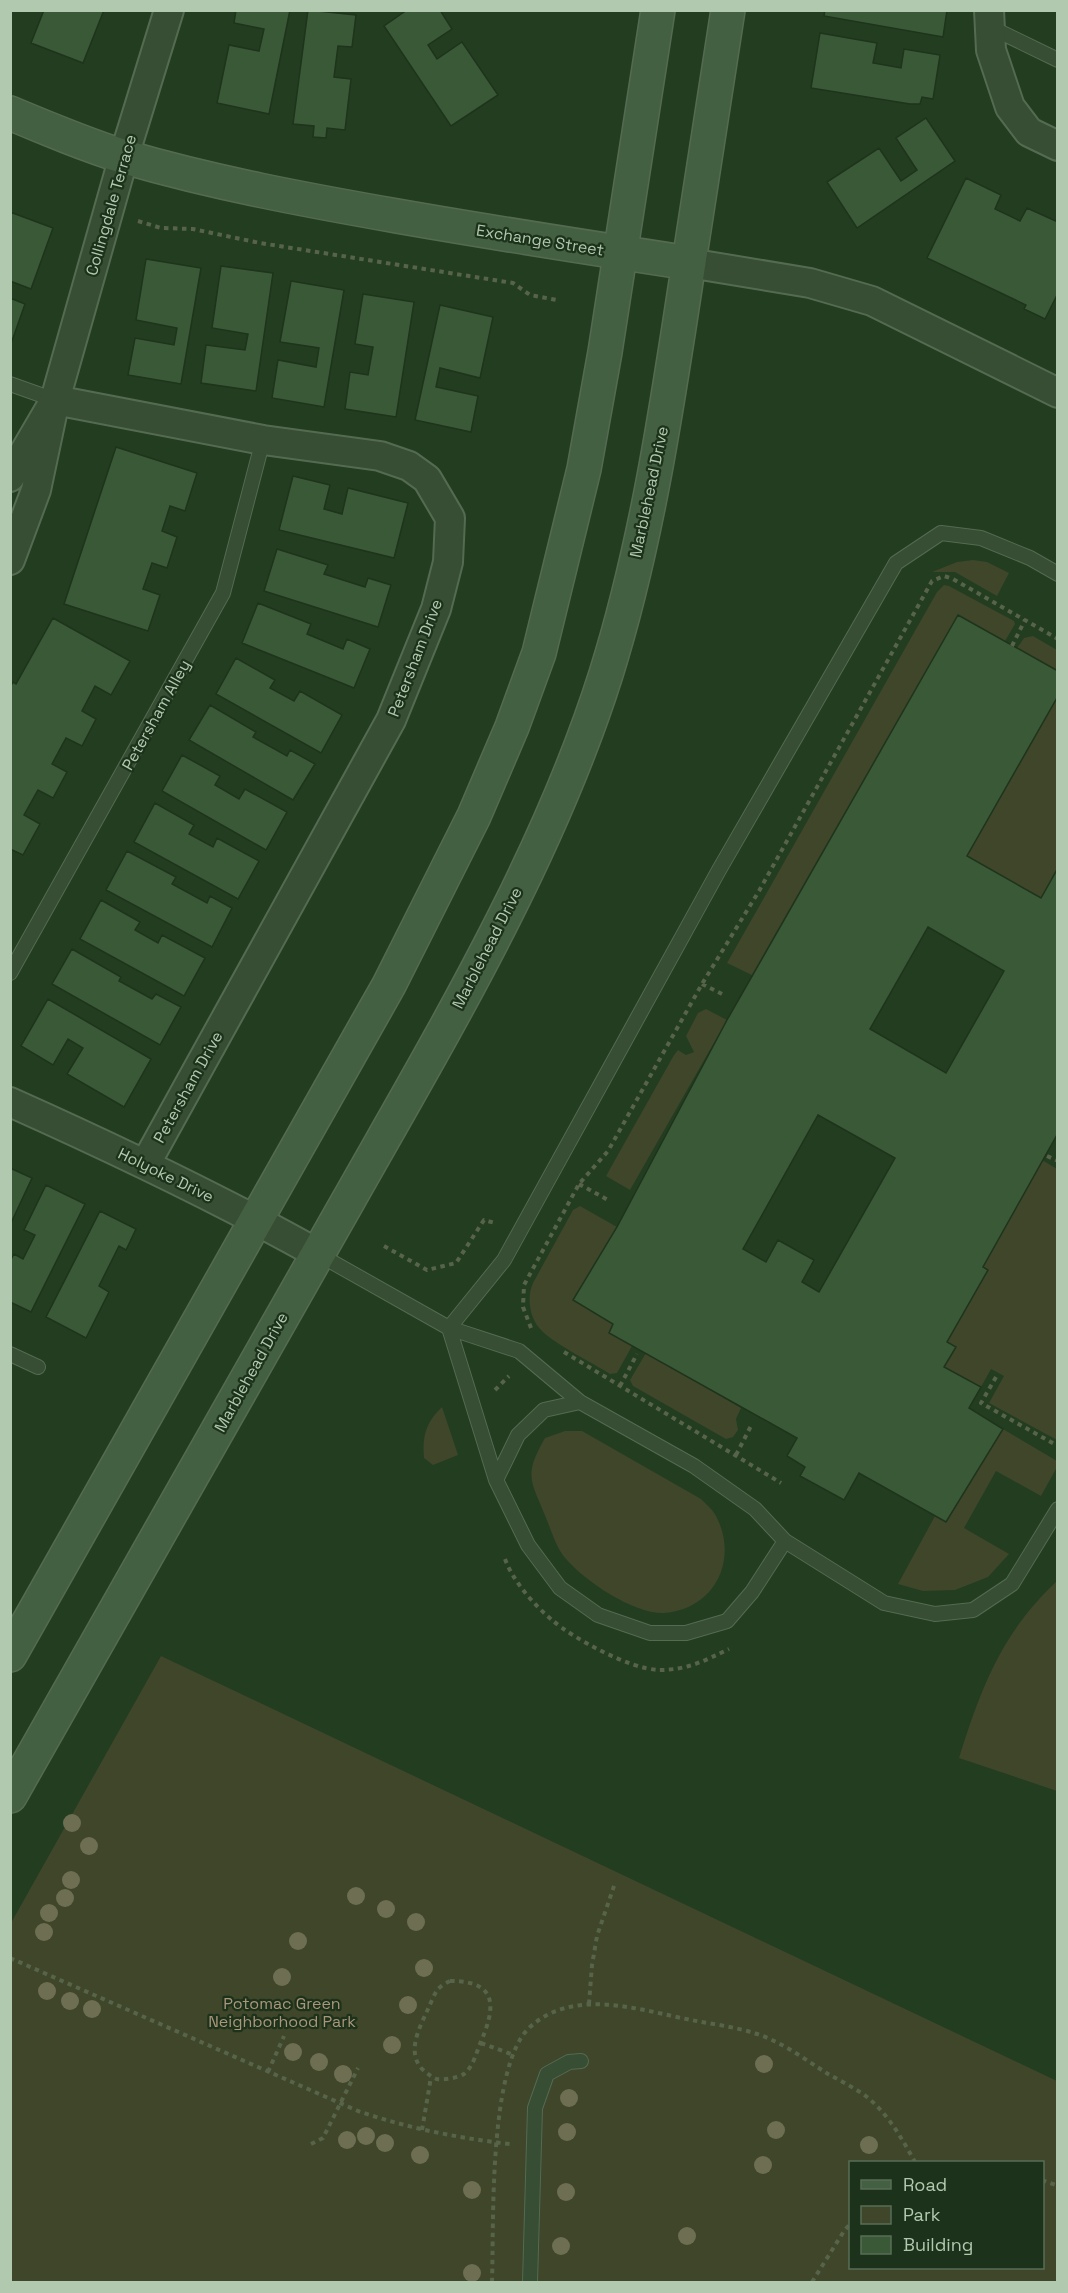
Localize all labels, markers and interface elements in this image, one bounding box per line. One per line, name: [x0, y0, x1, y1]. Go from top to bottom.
street label: Collingdale Terrace: [81, 132, 141, 278]
street label: Exchange Street: [475, 220, 605, 260]
street label: Marblehead Drive: [625, 424, 673, 560]
street label: Petersham Drive: [383, 596, 447, 720]
street label: Petersham Alley: [117, 656, 195, 774]
street label: Marblehead Drive: [447, 884, 527, 1012]
street label: Petersham Drive: [149, 1027, 227, 1147]
street label: Holyoke Drive: [115, 1143, 217, 1207]
street label: Marblehead Drive: [209, 1308, 293, 1436]
park label: Potomac Green Neighborhood Park: [208, 1993, 356, 2032]
legend: [849, 2161, 1044, 2269]
text: Road: [903, 2173, 947, 2196]
text: Park: [903, 2203, 941, 2226]
text: Building: [903, 2233, 973, 2256]

